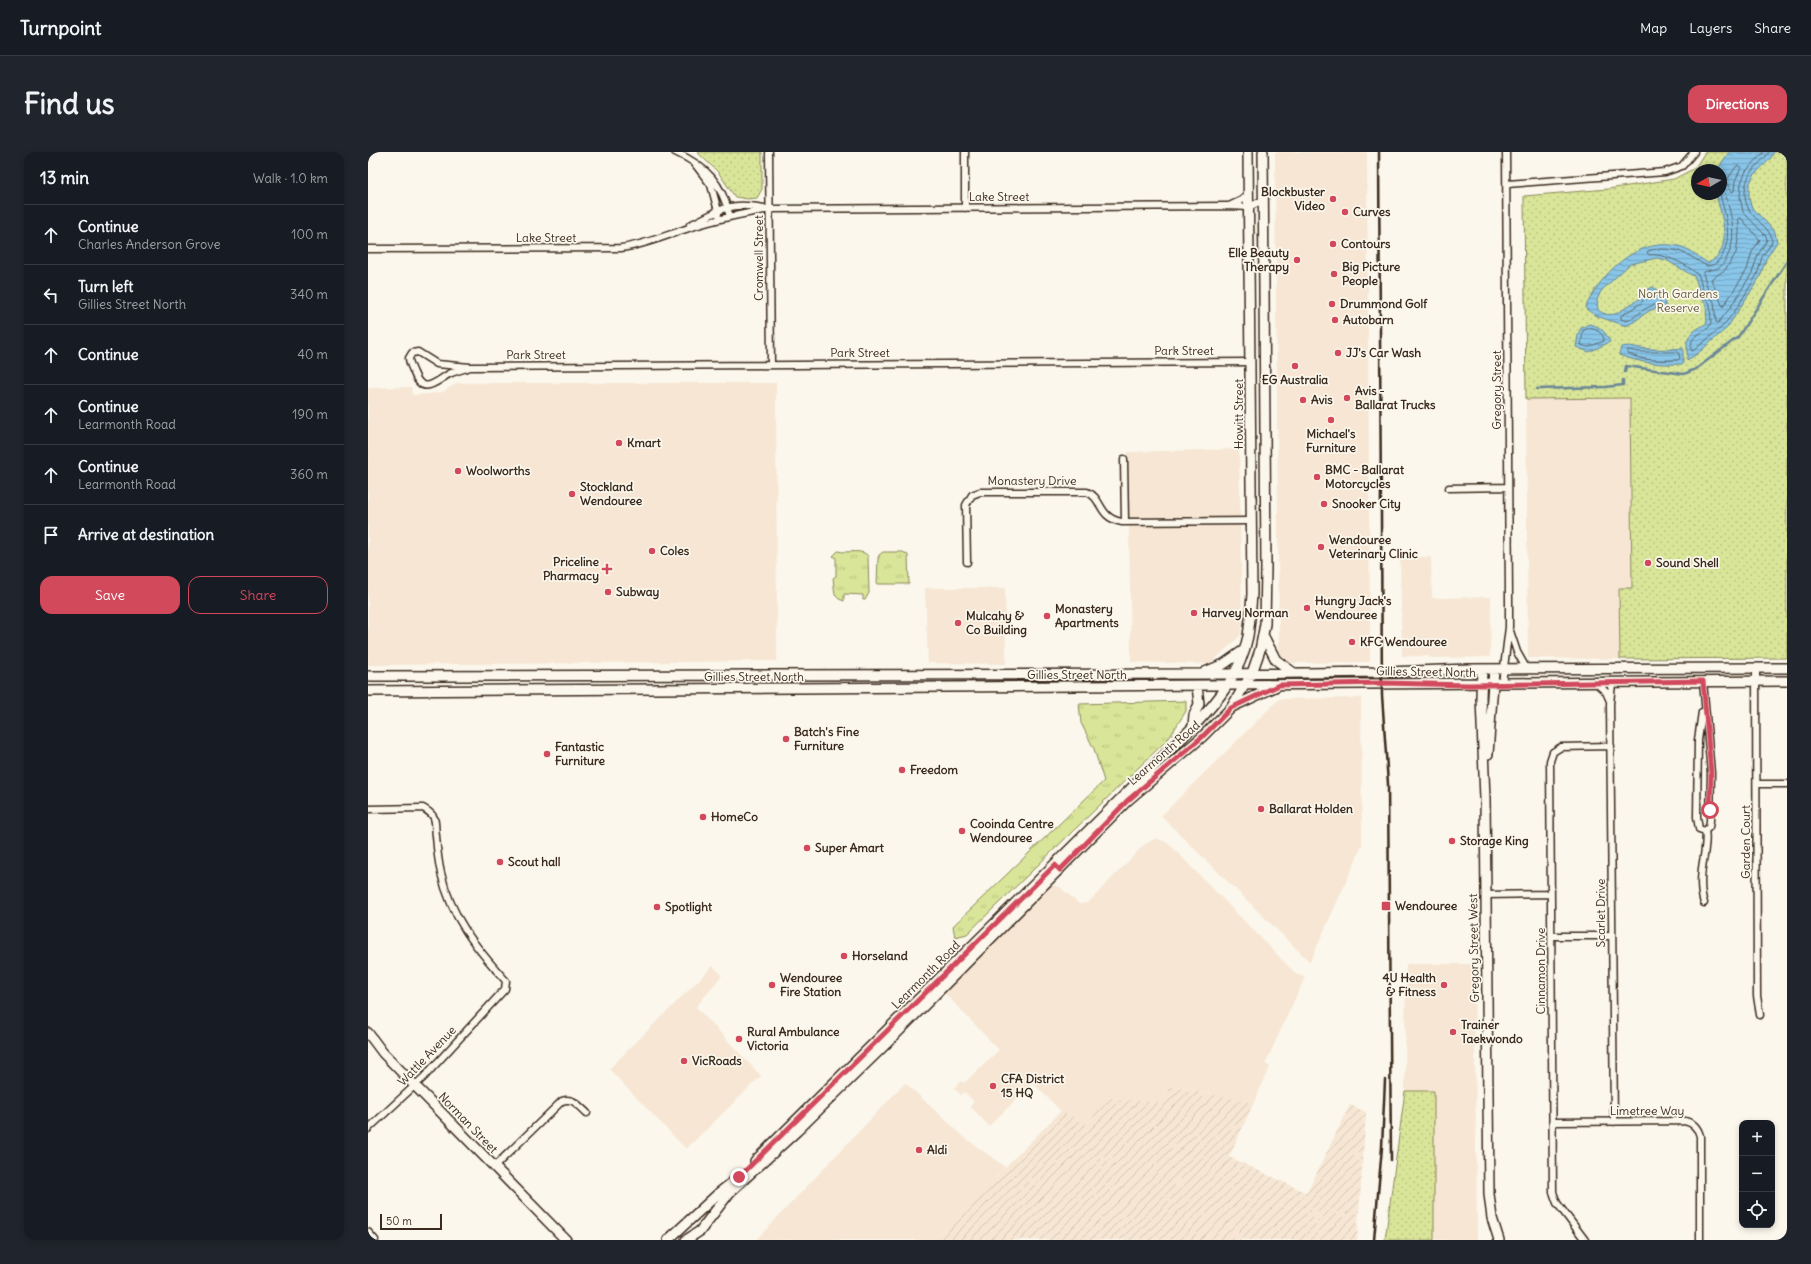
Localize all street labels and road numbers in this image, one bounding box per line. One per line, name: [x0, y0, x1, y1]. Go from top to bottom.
street label: Lake Street: [969, 189, 1029, 204]
street label: Cromwell Street: [751, 215, 766, 301]
street label: Lake Street: [516, 230, 576, 245]
street label: Park Street: [1154, 343, 1214, 358]
street label: Park Street: [830, 345, 890, 360]
street label: Park Street: [506, 347, 566, 362]
street label: Gregory Street: [1489, 350, 1504, 430]
street label: Howitt Street: [1231, 379, 1246, 449]
street label: Monastery Drive: [988, 473, 1076, 488]
street label: Gillies Street North: [1376, 663, 1476, 680]
street label: Gillies Street North: [1027, 667, 1127, 682]
street label: Gillies Street North: [704, 669, 804, 684]
street label: Learmonth Road: [1125, 717, 1203, 788]
street label: Garden Court: [1738, 805, 1753, 879]
street label: Scarlet Drive: [1593, 879, 1608, 947]
street label: Gregory Street West: [1465, 893, 1482, 1003]
street label: Cinnamon Drive: [1533, 928, 1548, 1014]
street label: Learmonth Road: [888, 937, 963, 1012]
street label: Wattle Avenue: [394, 1022, 459, 1089]
street label: Norman Street: [436, 1089, 501, 1156]
street label: Limetree Way: [1610, 1103, 1684, 1118]

